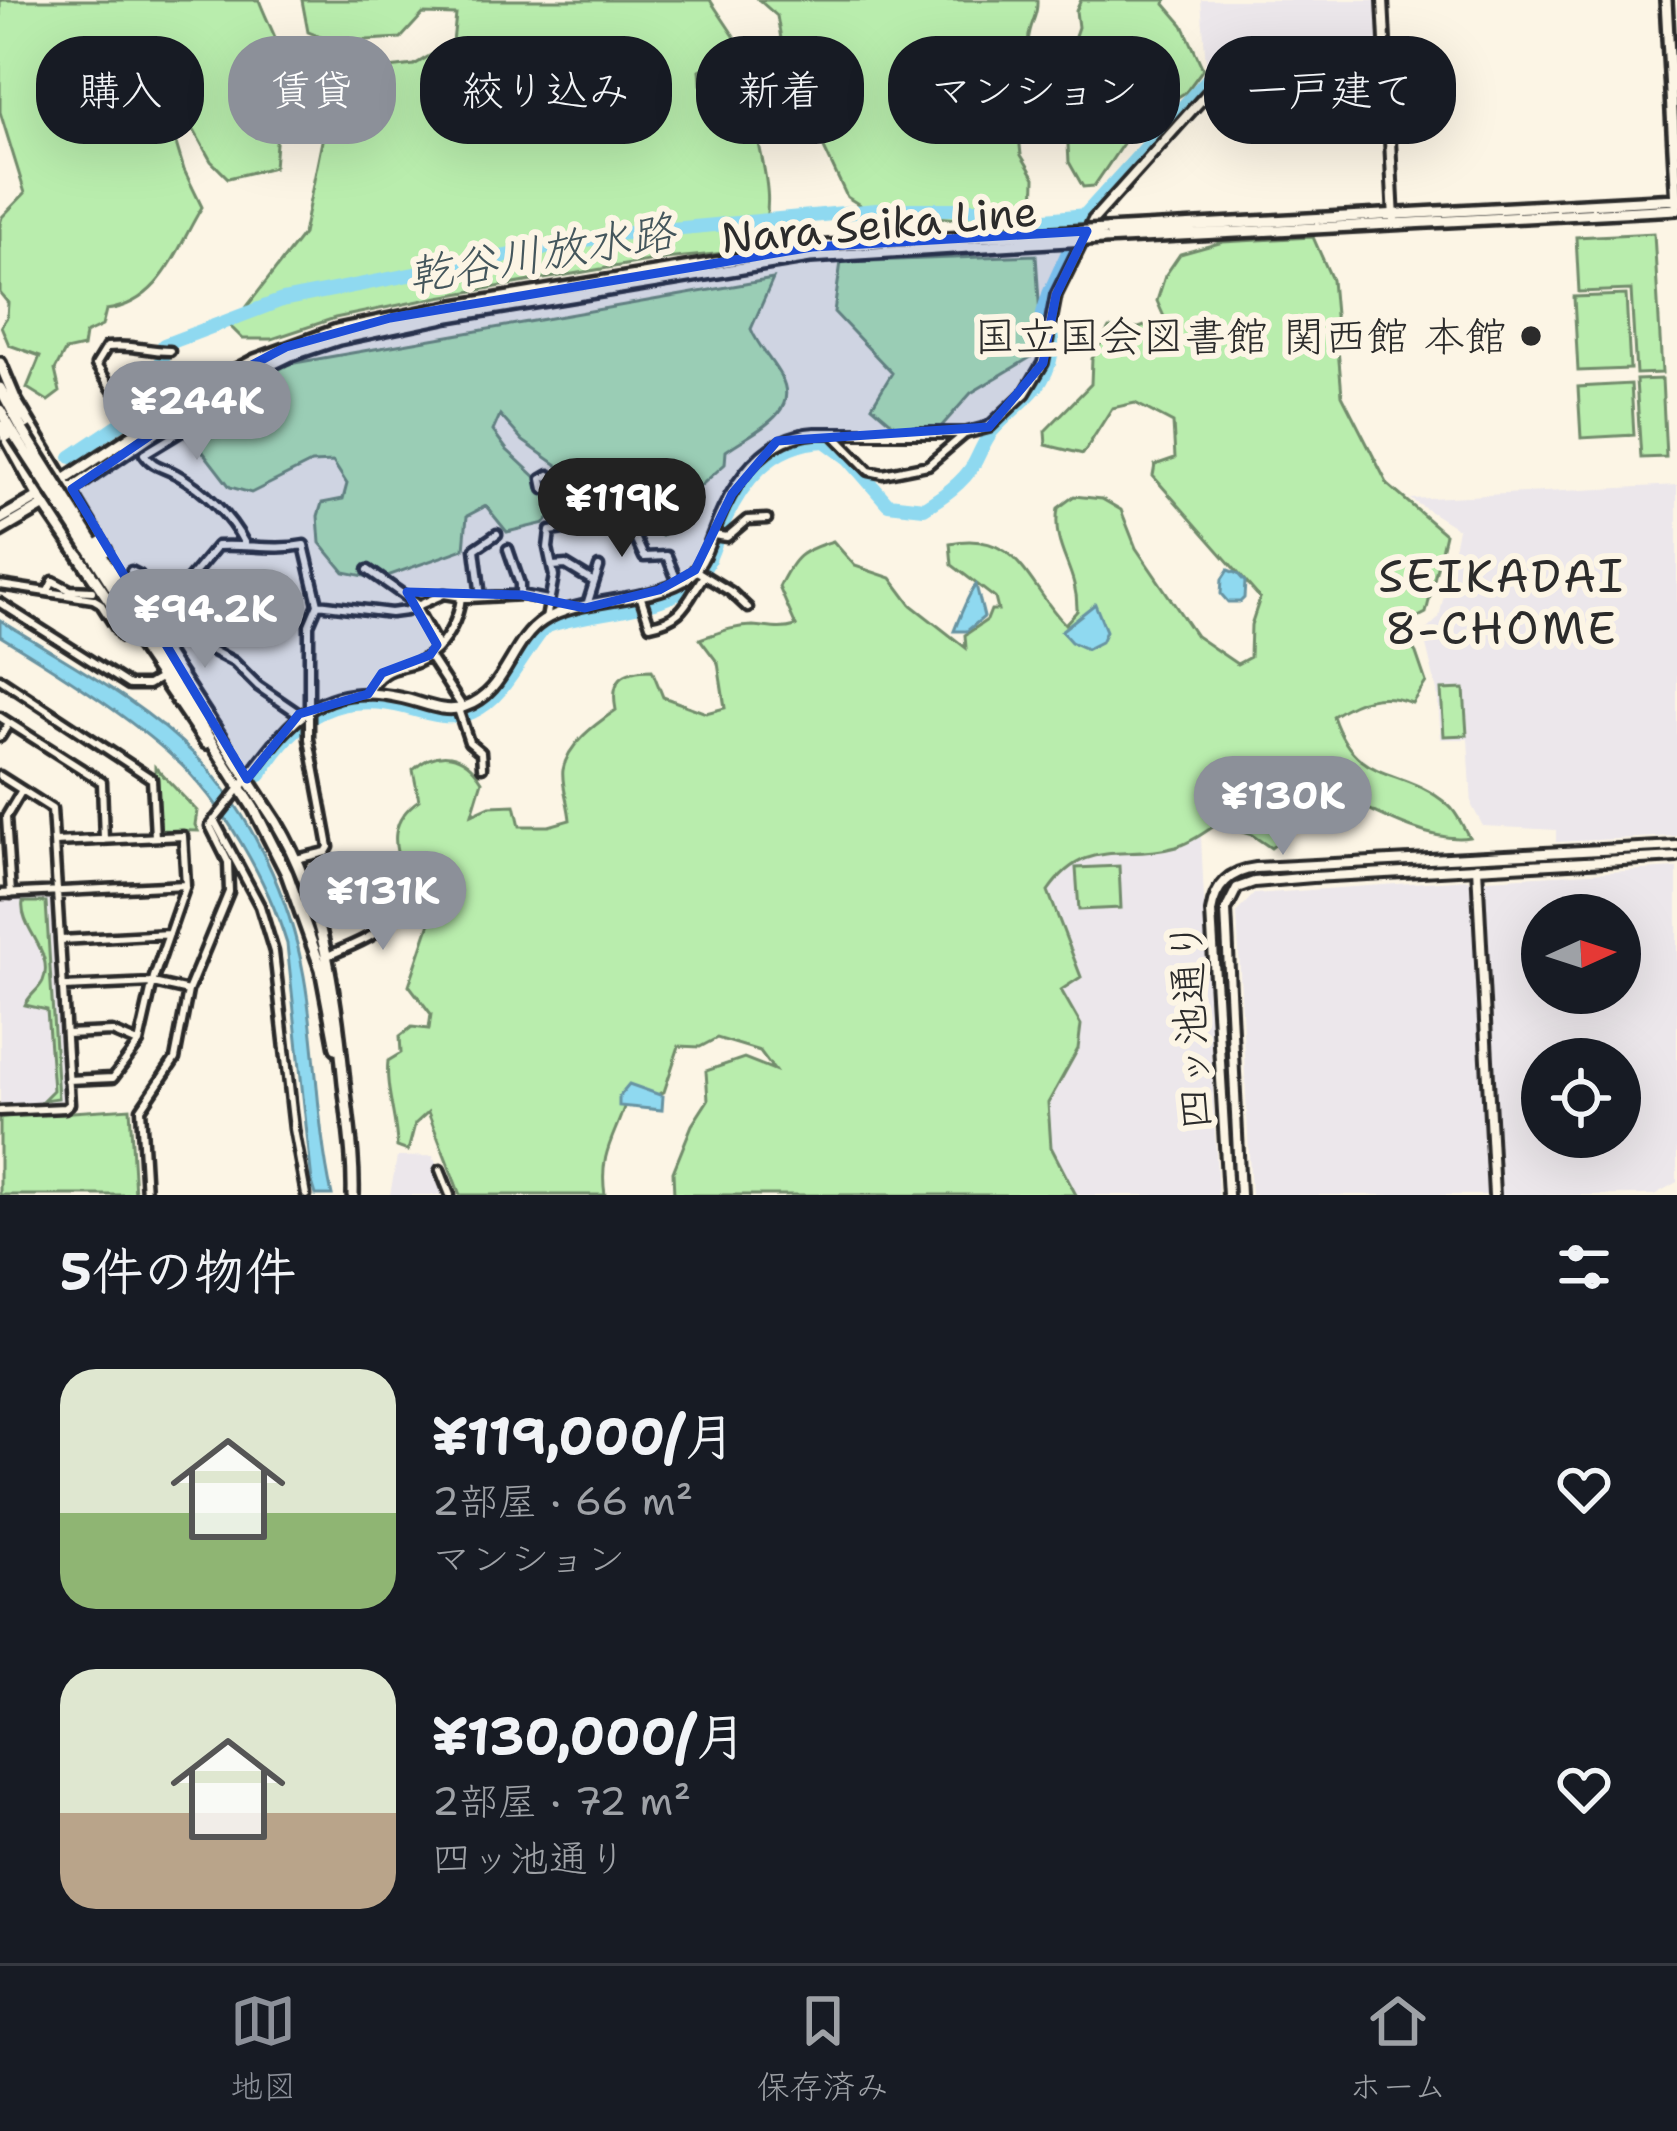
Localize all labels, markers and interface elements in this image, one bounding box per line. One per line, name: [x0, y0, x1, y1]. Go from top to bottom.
chip: 購入: [36, 36, 204, 144]
chip: 賃貸: [228, 36, 396, 144]
chip: 絞り込み: [420, 36, 672, 144]
chip: 新着: [696, 36, 864, 144]
chip: マンション: [888, 36, 1180, 144]
chip: 一戸建て: [1204, 36, 1456, 144]
street label: Nara Seika Line: [718, 182, 1040, 266]
water label: 乾谷川放水路: [403, 199, 682, 306]
place label: 国立国会図書館 関西館 本館: [974, 308, 1507, 364]
marker: 国立国会図書館 関西館 本館: [1518, 323, 1544, 349]
pin: ¥244K: [113, 361, 281, 463]
text: ¥244K: [130, 374, 264, 426]
pin: ¥119K: [538, 458, 706, 560]
text: ¥119K: [565, 471, 679, 523]
district label: SEIKADAI 8-CHOME: [1378, 546, 1626, 658]
pin: ¥94.2K: [107, 569, 303, 671]
text: ¥94.2K: [133, 582, 277, 634]
pin: ¥130K: [1199, 756, 1367, 858]
text: ¥130K: [1221, 769, 1345, 821]
pin: ¥131K: [299, 851, 467, 953]
text: ¥131K: [326, 864, 440, 916]
north arrow: [1521, 894, 1641, 1014]
map controls: [1521, 894, 1641, 1158]
street label: 四ッ池通り: [1157, 919, 1223, 1131]
button: locate: [1521, 1038, 1641, 1158]
icon: filters: [1551, 1234, 1617, 1300]
text: 5件の物件: [60, 1237, 296, 1305]
text: ¥119,000/月: [432, 1402, 735, 1470]
icon: home: [156, 1417, 300, 1561]
icon: heart: [1551, 1456, 1617, 1522]
text: 2部屋 · 66 m²: [432, 1475, 693, 1527]
text: マンション: [432, 1532, 625, 1584]
text: ¥130,000/月: [432, 1702, 746, 1770]
icon: home: [156, 1717, 300, 1861]
icon: heart: [1551, 1756, 1617, 1822]
text: 2部屋 · 72 m²: [432, 1775, 691, 1827]
text: 四ッ池通り: [432, 1832, 627, 1884]
tab: 地図: [230, 1988, 296, 2109]
tab: 保存済み: [757, 1988, 889, 2109]
tab: ホーム: [1349, 1988, 1447, 2109]

